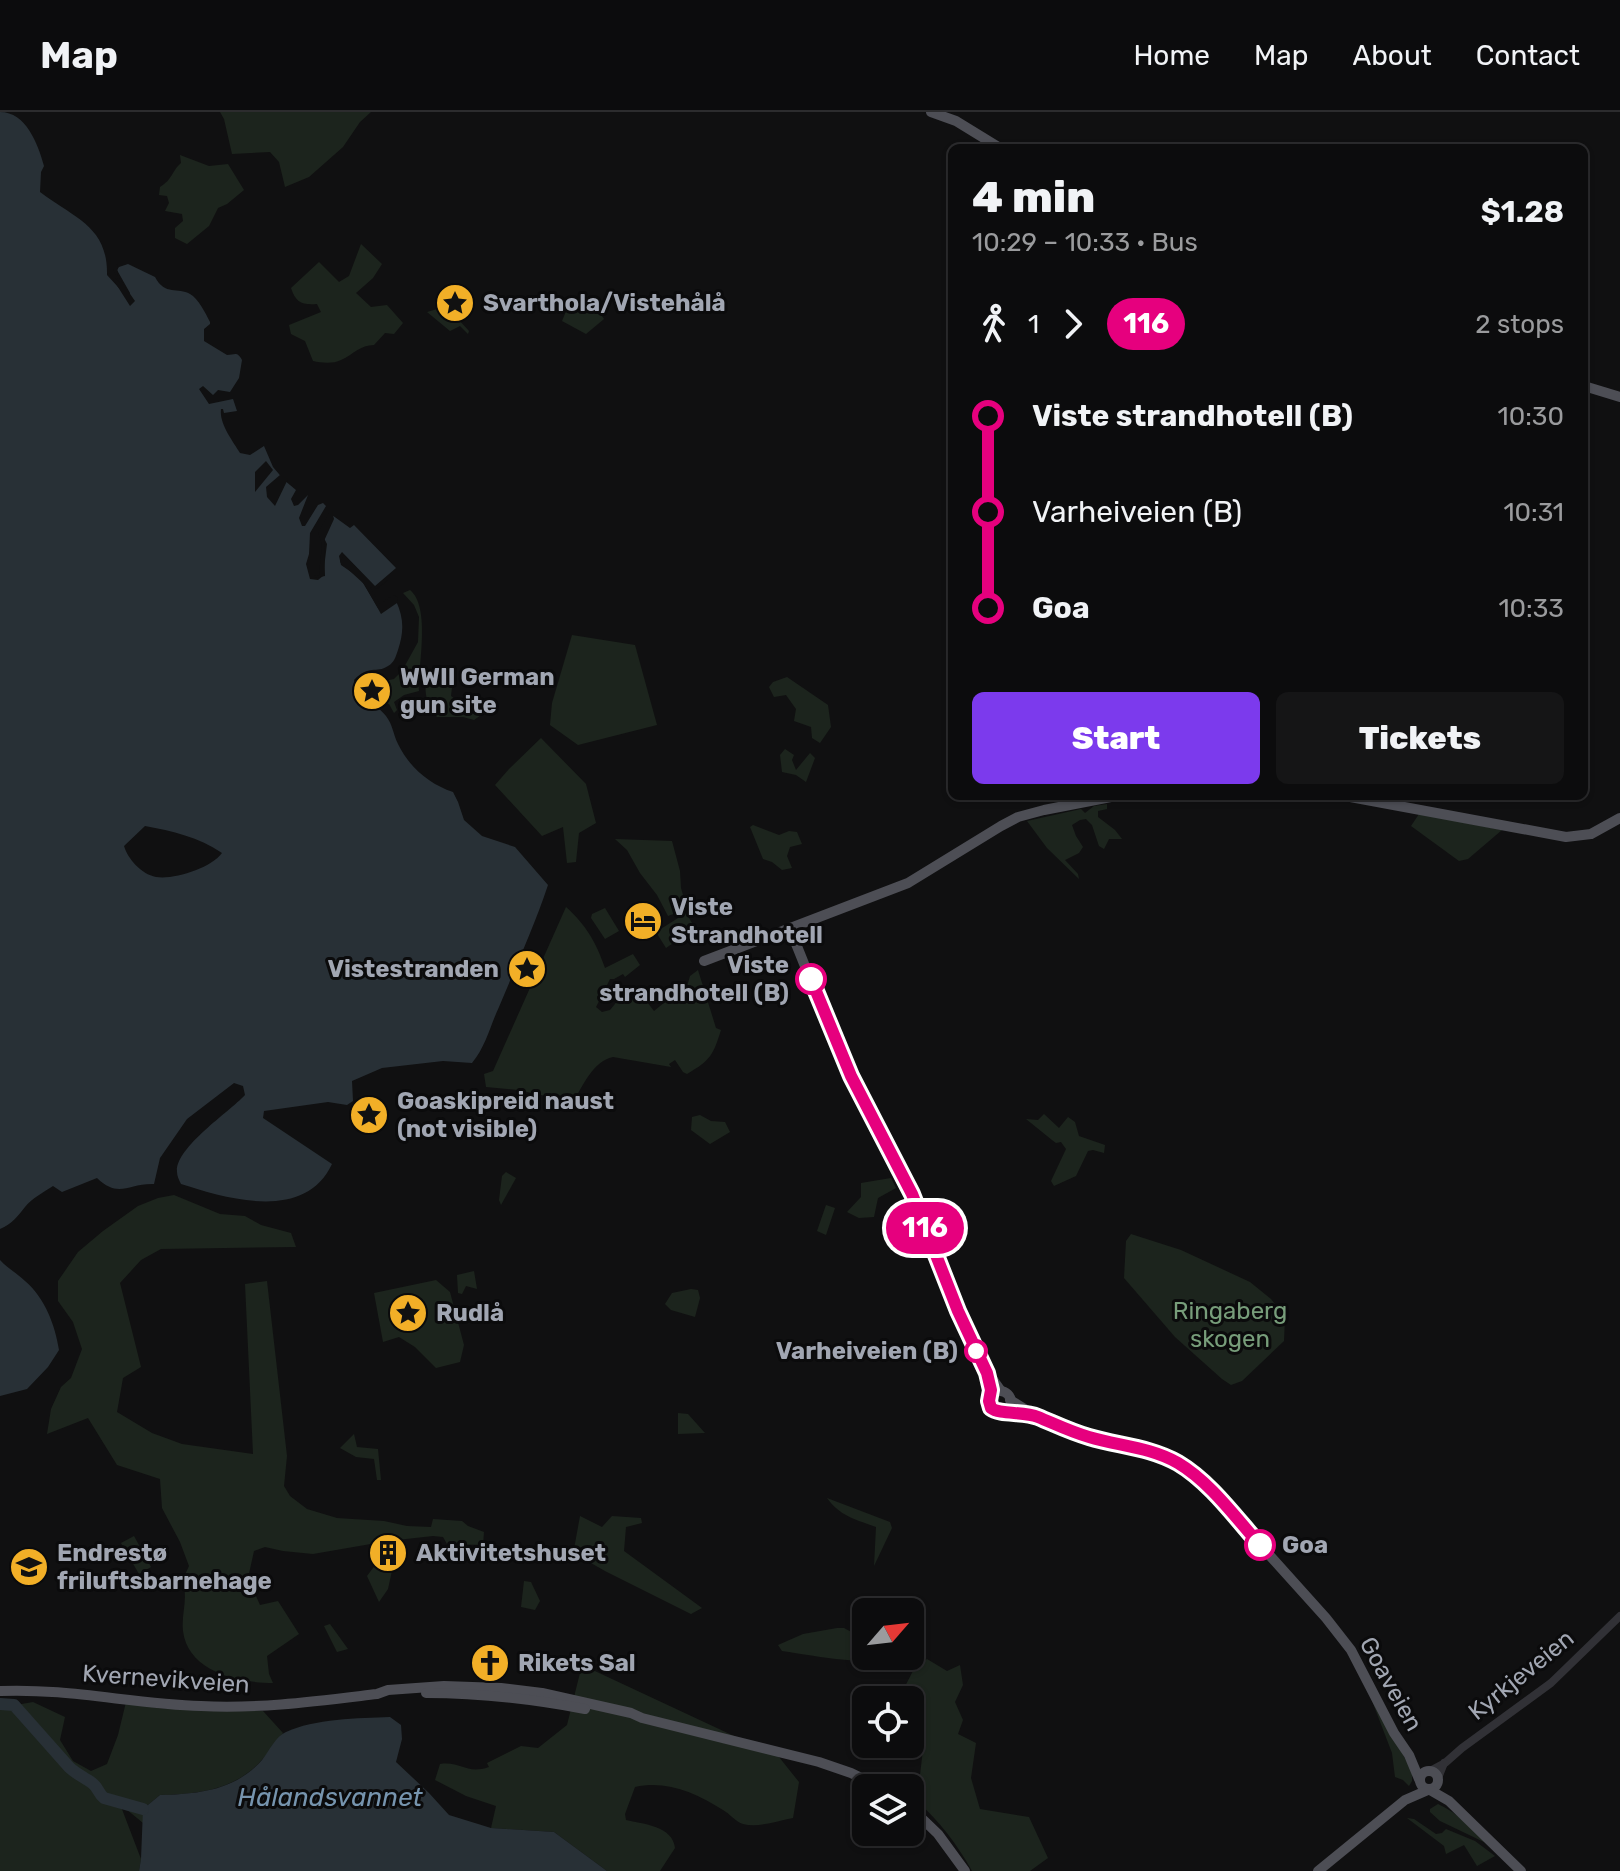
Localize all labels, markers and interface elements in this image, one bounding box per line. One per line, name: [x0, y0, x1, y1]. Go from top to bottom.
text: Map: [40, 32, 118, 78]
text: Home: [1133, 39, 1210, 72]
text: Map: [1254, 39, 1308, 72]
text: About: [1352, 39, 1432, 72]
text: Contact: [1476, 39, 1580, 72]
text: 4 min: [972, 171, 1095, 223]
text: $1.28: [1481, 194, 1564, 230]
text: 10:29 – 10:33 · Bus: [972, 227, 1198, 258]
place icon: Svarthola/Vistehålå: [434, 282, 476, 324]
place label: Svarthola/Vistehålå: [483, 289, 726, 317]
icon: walk: [972, 302, 1016, 346]
icon: forward: [1051, 302, 1095, 346]
text: 116: [1123, 307, 1169, 340]
text: 1: [1028, 309, 1039, 340]
text: 2 stops: [1475, 309, 1564, 340]
text: Viste strandhotell (B): [1032, 398, 1353, 434]
text: 10:30: [1498, 401, 1564, 432]
text: Varheiveien (B): [1032, 494, 1242, 530]
text: 10:31: [1503, 497, 1564, 528]
text: Goa: [1032, 590, 1090, 626]
text: 10:33: [1498, 593, 1564, 624]
place label: WWII German gun site: [400, 663, 555, 719]
place icon: WWII German gun site: [351, 670, 393, 712]
button: Start: [972, 692, 1260, 784]
button: Tickets: [1276, 692, 1564, 784]
place label: Viste Strandhotell: [671, 893, 823, 949]
hotel icon: Viste Strandhotell: [622, 900, 664, 942]
place icon: Vistestranden: [506, 948, 548, 990]
place label: Viste strandhotell (B): [599, 951, 789, 1007]
place label: Vistestranden: [328, 955, 499, 983]
marker: Viste strandhotell (B): [796, 964, 826, 994]
place label: Goaskipreid naust (not visible): [397, 1087, 614, 1143]
place icon: Goaskipreid naust (not visible): [348, 1094, 390, 1136]
line badge: 116: [879, 1202, 971, 1254]
text: 116: [902, 1211, 948, 1244]
place icon: Rudlå: [387, 1292, 429, 1334]
park label: Ringaberg skogen: [1173, 1297, 1287, 1353]
place label: Rudlå: [436, 1299, 504, 1327]
place label: Varheiveien (B): [776, 1337, 958, 1365]
marker: Varheiveien (B): [965, 1340, 987, 1362]
marker: Goa: [1245, 1530, 1275, 1560]
place label: Goa: [1282, 1531, 1328, 1559]
building icon: Aktivitetshuset: [367, 1532, 409, 1574]
place label: Endrestø friluftsbarnehage: [57, 1539, 272, 1595]
place label: Aktivitetshuset: [416, 1539, 606, 1567]
school or university icon: Endrestø friluftsbarnehage: [8, 1546, 50, 1588]
north arrow: [852, 1598, 924, 1670]
map controls: [852, 1598, 924, 1846]
street label: Kyrkjeveien: [1463, 1624, 1579, 1726]
street label: Goaveien: [1354, 1632, 1428, 1736]
church icon: Rikets Sal: [469, 1642, 511, 1684]
place label: Rikets Sal: [518, 1649, 636, 1677]
street label: Kvernevikveien: [81, 1659, 251, 1699]
button: locate: [852, 1686, 924, 1758]
button: layers: [852, 1774, 924, 1846]
water label: Hålandsvannet: [238, 1782, 423, 1813]

